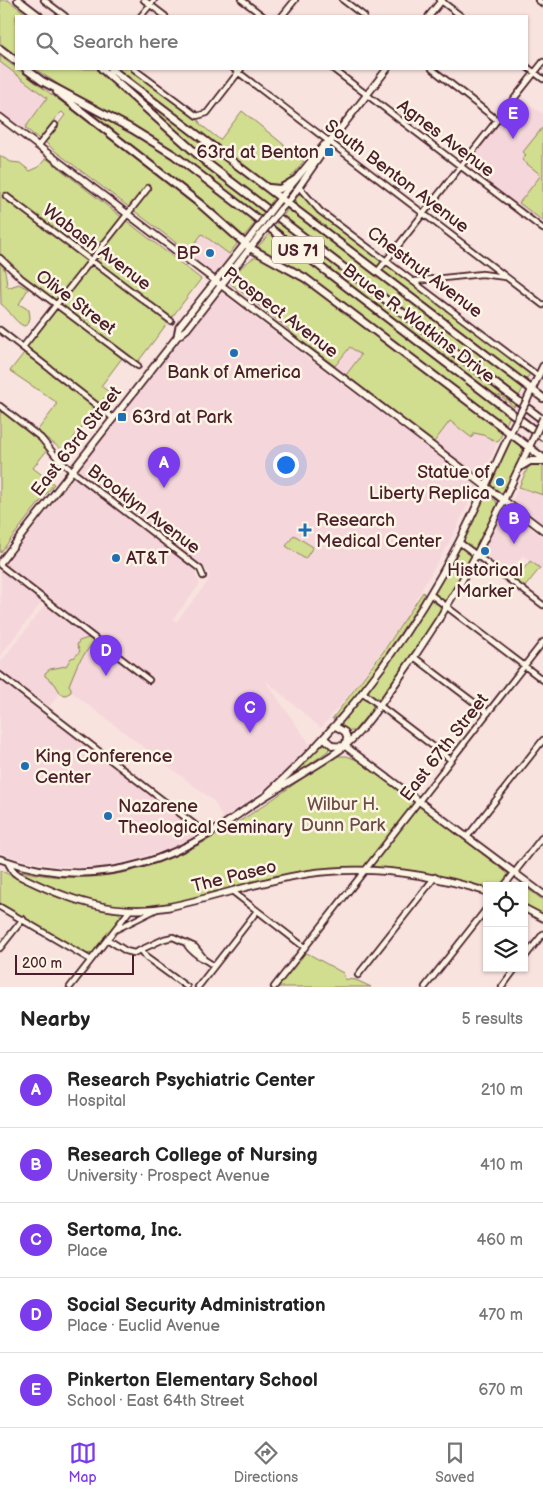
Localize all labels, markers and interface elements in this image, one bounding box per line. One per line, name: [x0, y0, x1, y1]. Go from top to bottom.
search box: [15, 15, 528, 70]
icon: search: [33, 29, 61, 57]
text: Search here: [73, 31, 178, 54]
street label: Agnes Avenue: [393, 95, 499, 182]
pin: E: [497, 98, 529, 139]
street label: South Benton Avenue: [320, 115, 473, 238]
place label: 63rd at Benton: [197, 142, 319, 163]
marker: 63rd at Benton: [323, 146, 335, 158]
street label: Wabash Avenue: [38, 200, 155, 295]
street label: Chestnut Avenue: [363, 222, 487, 323]
road number: US 71: [272, 236, 324, 264]
place label: BP: [176, 243, 201, 264]
marker: BP: [204, 247, 216, 259]
street label: Bruce R. Watkins Drive: [339, 259, 499, 388]
street label: Prospect Avenue: [219, 262, 342, 363]
street label: Olive Street: [32, 266, 120, 339]
marker: Bank of America: [228, 347, 240, 359]
place label: Bank of America: [167, 362, 301, 383]
street label: East 63rd Street: [27, 382, 126, 500]
place label: 63rd at Park: [132, 407, 232, 428]
marker: 63rd at Park: [116, 411, 128, 423]
pin: A: [148, 447, 180, 488]
your location: [273, 452, 299, 478]
street label: Brooklyn Avenue: [83, 460, 205, 558]
place label: Statue of Liberty Replica: [369, 462, 490, 504]
marker: Statue of Liberty Replica: [494, 476, 506, 488]
pin: B: [498, 503, 530, 544]
place label: Research Medical Center: [316, 510, 442, 552]
marker: Research Medical Center: [298, 523, 312, 537]
marker: Historical Marker: [479, 545, 491, 557]
place label: AT&T: [126, 548, 169, 569]
marker: AT&T: [110, 552, 122, 564]
place label: Historical Marker: [447, 560, 523, 602]
pin: D: [90, 635, 122, 676]
street label: East 67th Street: [396, 689, 493, 805]
pin: C: [234, 692, 266, 733]
place label: King Conference Center: [35, 746, 173, 788]
marker: King Conference Center: [19, 760, 31, 772]
park label: Wilbur H. Dunn Park: [301, 794, 385, 836]
place label: Nazarene Theological Seminary: [118, 796, 294, 838]
marker: Nazarene Theological Seminary: [102, 810, 114, 822]
street label: The Paseo: [190, 856, 279, 897]
map controls: [483, 882, 528, 972]
button: locate: [483, 882, 528, 927]
button: layers: [483, 927, 528, 972]
scale bar: [15, 952, 134, 975]
text: 200 m: [22, 955, 62, 972]
text: Nearby: [20, 1007, 90, 1032]
text: 5 results: [461, 1010, 523, 1029]
text: Research Psychiatric Center: [67, 1069, 315, 1092]
text: A: [31, 1081, 41, 1100]
text: 210 m: [481, 1081, 523, 1100]
text: Hospital: [67, 1092, 126, 1111]
text: Research College of Nursing: [67, 1144, 317, 1167]
text: B: [30, 1156, 42, 1175]
text: 410 m: [480, 1156, 523, 1175]
text: University · Prospect Avenue: [67, 1167, 270, 1186]
text: Sertoma, Inc.: [67, 1219, 182, 1242]
text: C: [30, 1231, 42, 1250]
text: 460 m: [477, 1231, 523, 1250]
text: Place: [67, 1242, 108, 1261]
text: Social Security Administration: [67, 1294, 326, 1317]
text: D: [30, 1306, 42, 1325]
text: 470 m: [478, 1306, 523, 1325]
text: Place · Euclid Avenue: [67, 1317, 220, 1336]
text: Pinkerton Elementary School: [67, 1369, 318, 1392]
text: E: [31, 1381, 41, 1400]
text: 670 m: [478, 1381, 523, 1400]
text: School · East 64th Street: [67, 1392, 244, 1411]
tab: Map: [69, 1439, 97, 1486]
tab: Directions: [234, 1439, 298, 1486]
tab: Saved: [435, 1439, 474, 1486]

